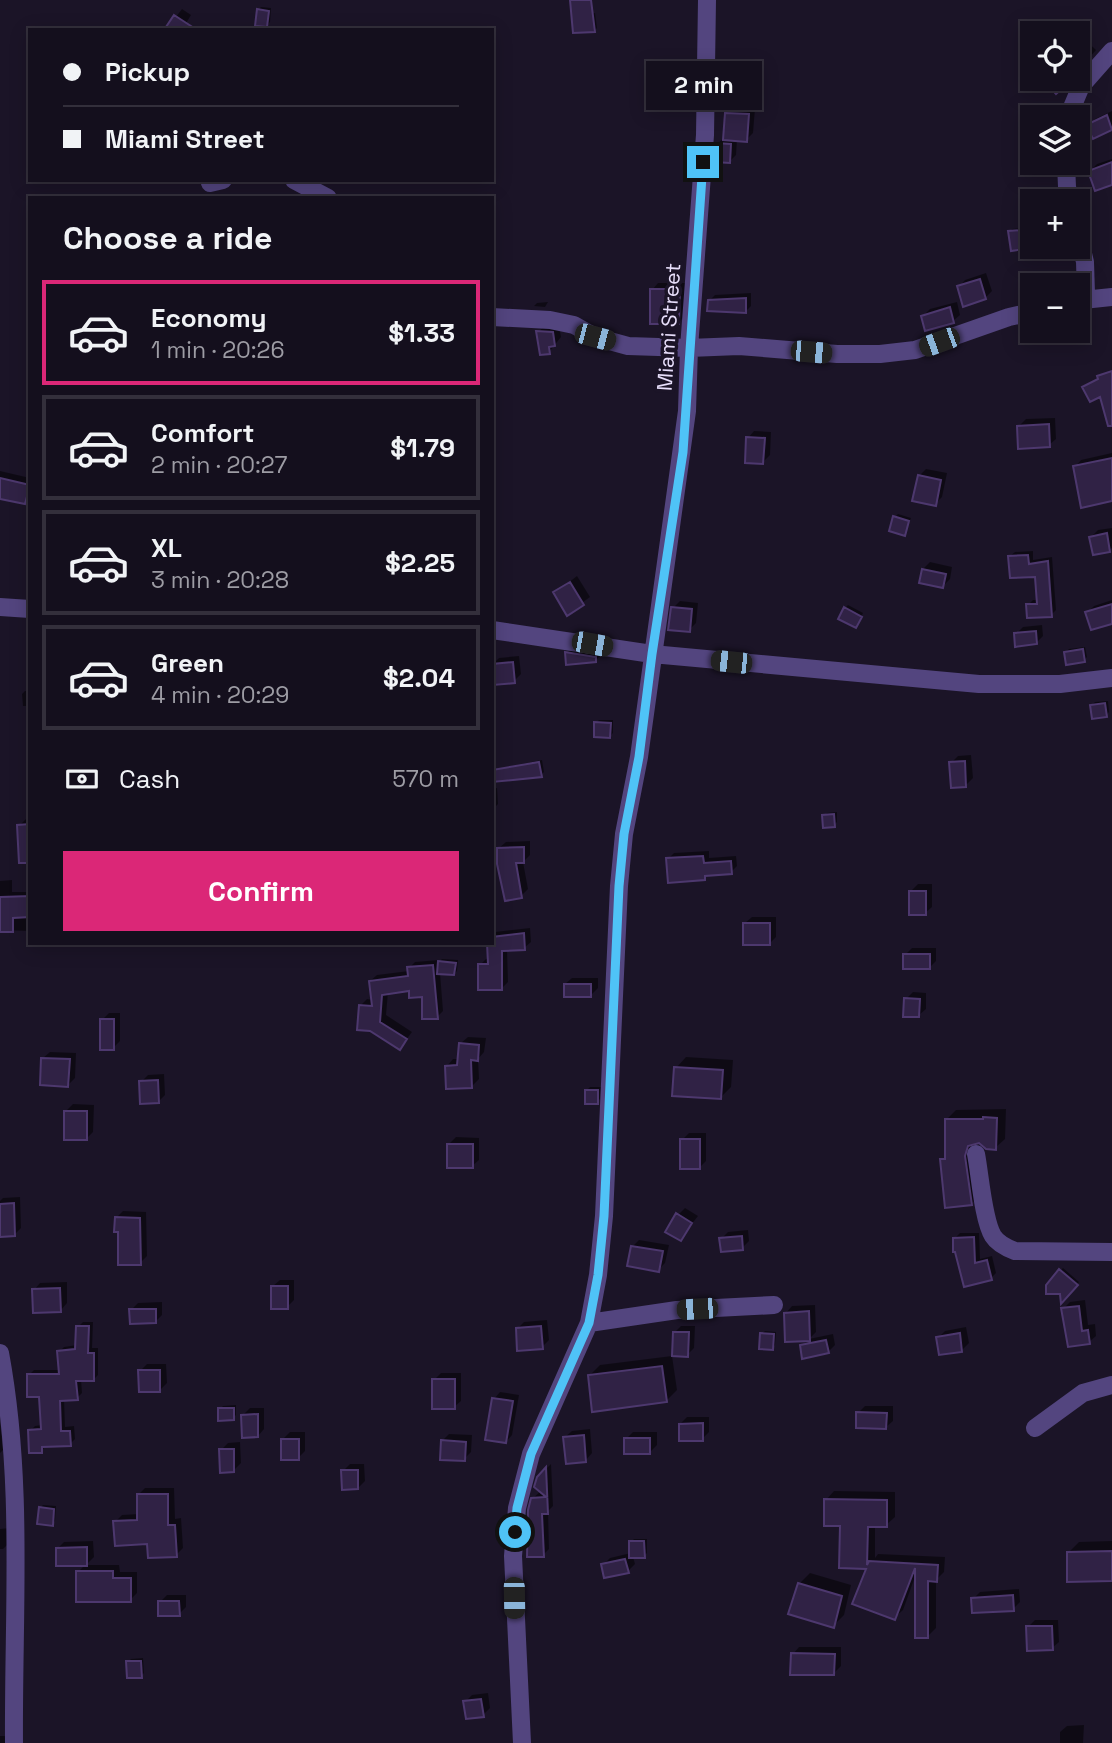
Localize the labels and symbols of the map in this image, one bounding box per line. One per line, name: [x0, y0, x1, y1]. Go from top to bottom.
callout: 2 min: [645, 60, 761, 110]
route end: [687, 146, 719, 178]
street label: Miami Street: [651, 262, 686, 392]
car: [572, 321, 619, 353]
car: [916, 325, 963, 359]
car: [790, 340, 833, 364]
car: [570, 630, 615, 658]
car: [710, 649, 753, 675]
car: [676, 1297, 719, 1321]
route start: [499, 1516, 531, 1548]
car: [504, 1577, 525, 1619]

